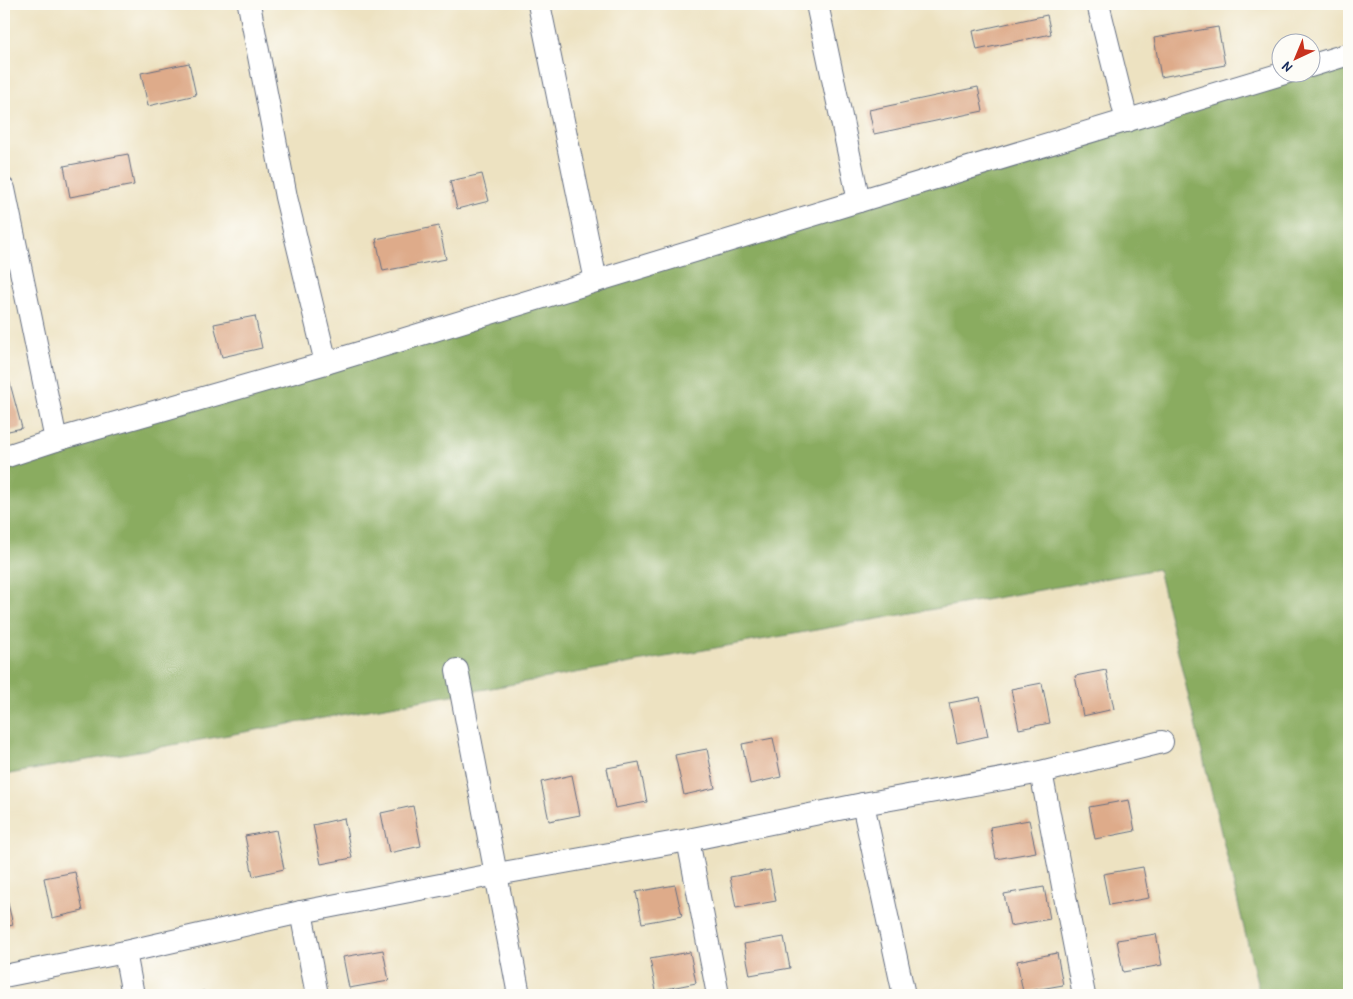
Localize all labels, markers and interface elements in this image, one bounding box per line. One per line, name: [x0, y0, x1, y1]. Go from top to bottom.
north arrow: [1270, 32, 1320, 82]
text: N: [1277, 58, 1296, 77]

